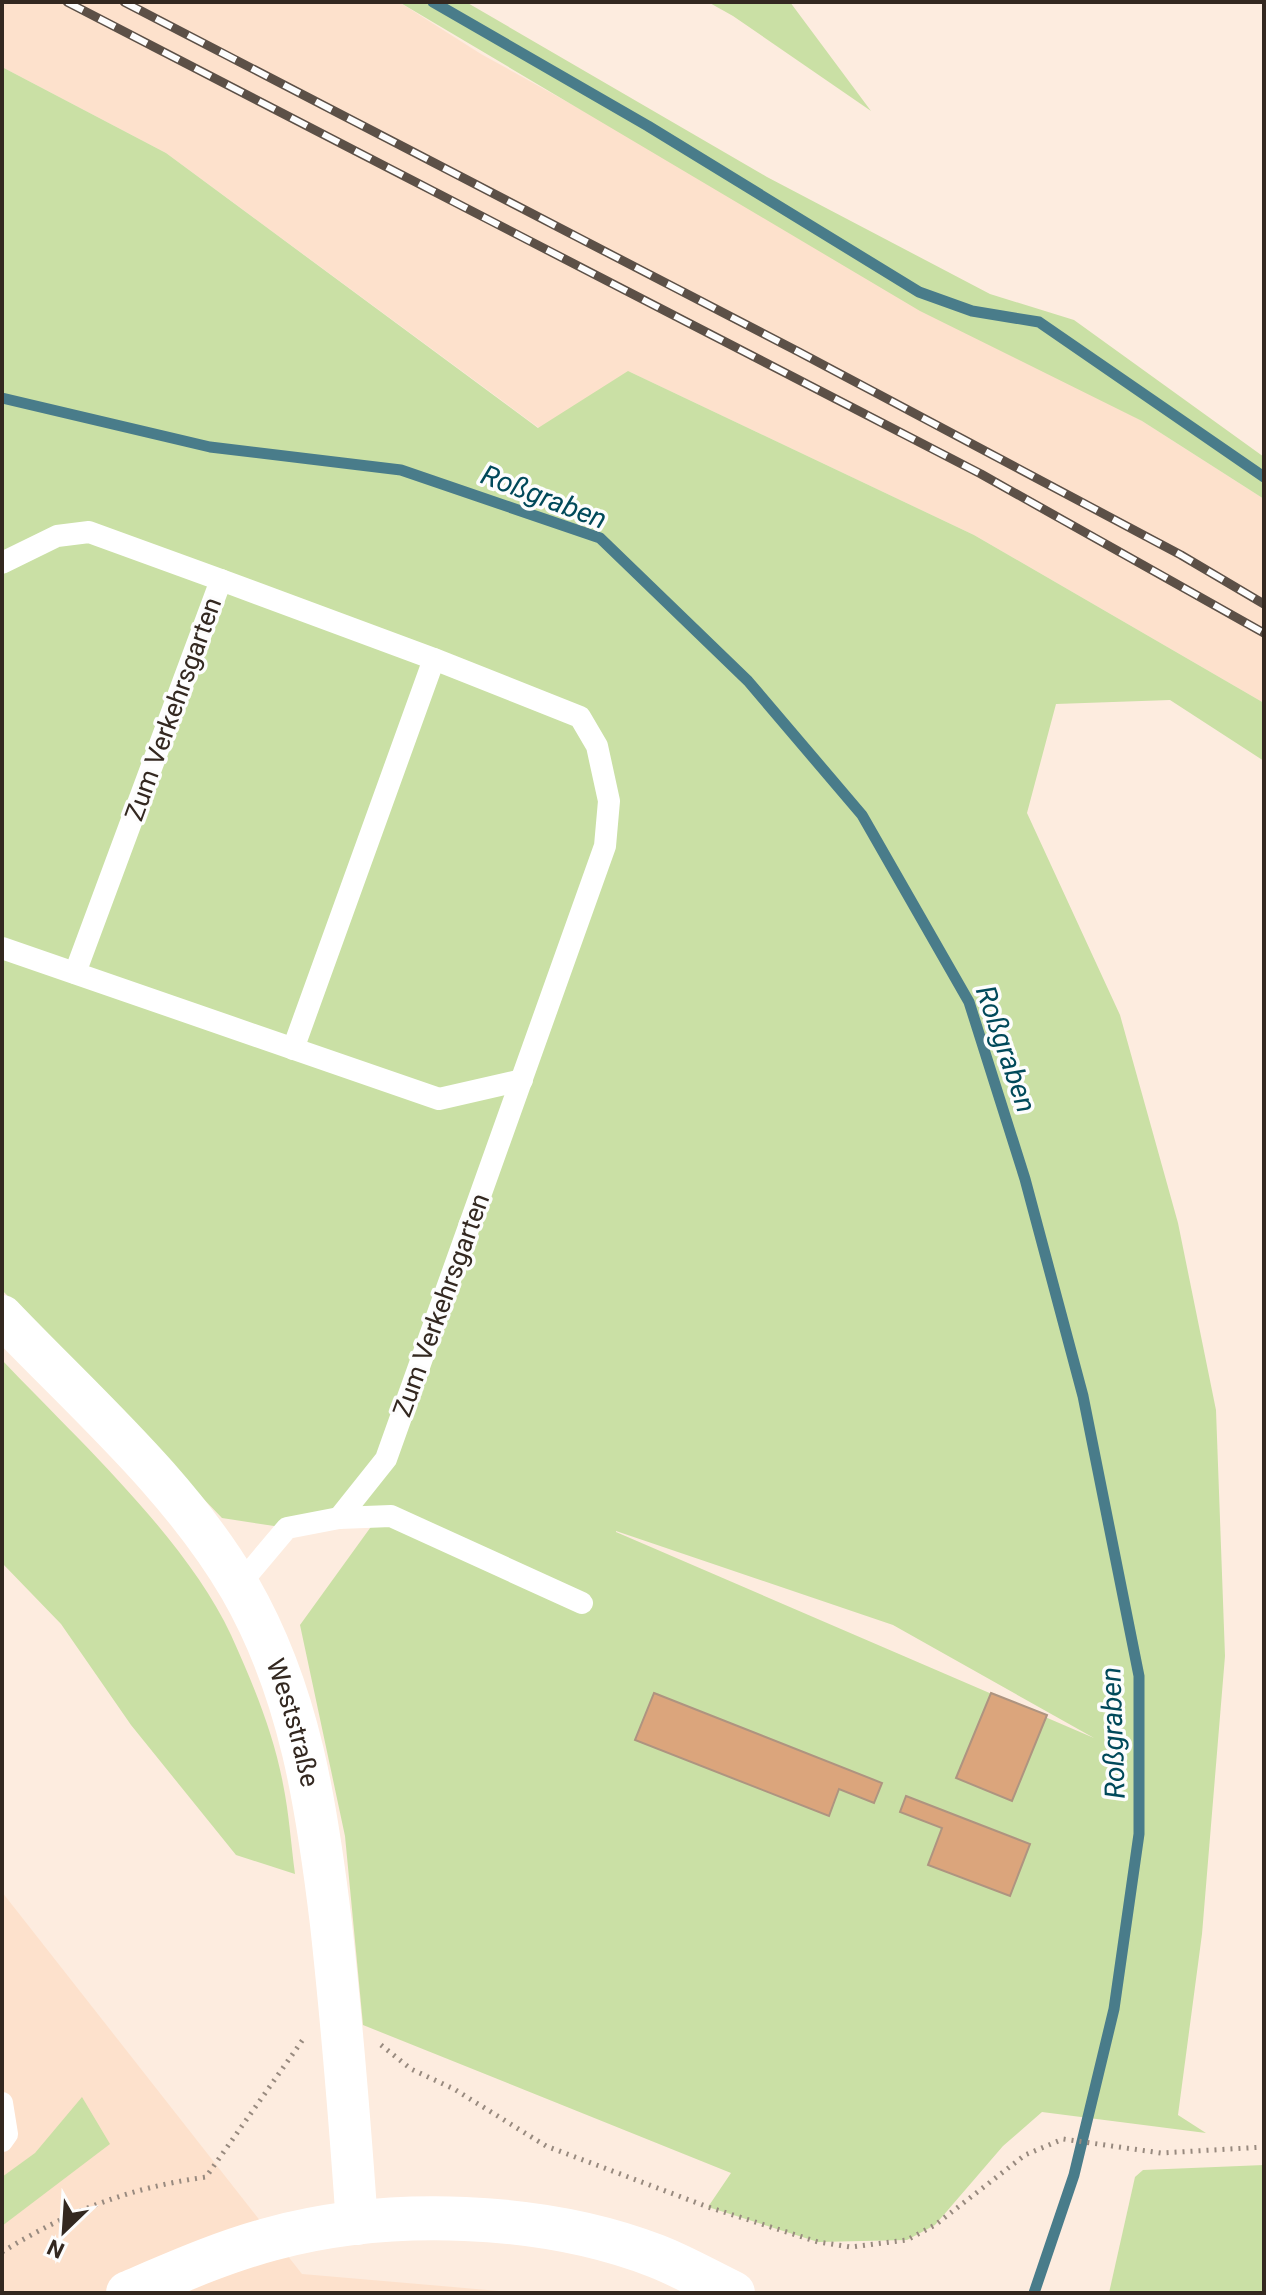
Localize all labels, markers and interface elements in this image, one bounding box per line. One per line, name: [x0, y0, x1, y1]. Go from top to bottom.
water label: Roßgraben: [477, 458, 611, 536]
street label: Zum Verkehrsgarten: [119, 593, 227, 825]
water label: Roßgraben: [969, 981, 1043, 1117]
street label: Zum Verkehrsgarten: [387, 1189, 495, 1421]
street label: Weststraße: [260, 1654, 325, 1790]
water label: Roßgraben: [1094, 1667, 1132, 1799]
north arrow: [24, 2191, 104, 2271]
text: N: [43, 2234, 68, 2263]

